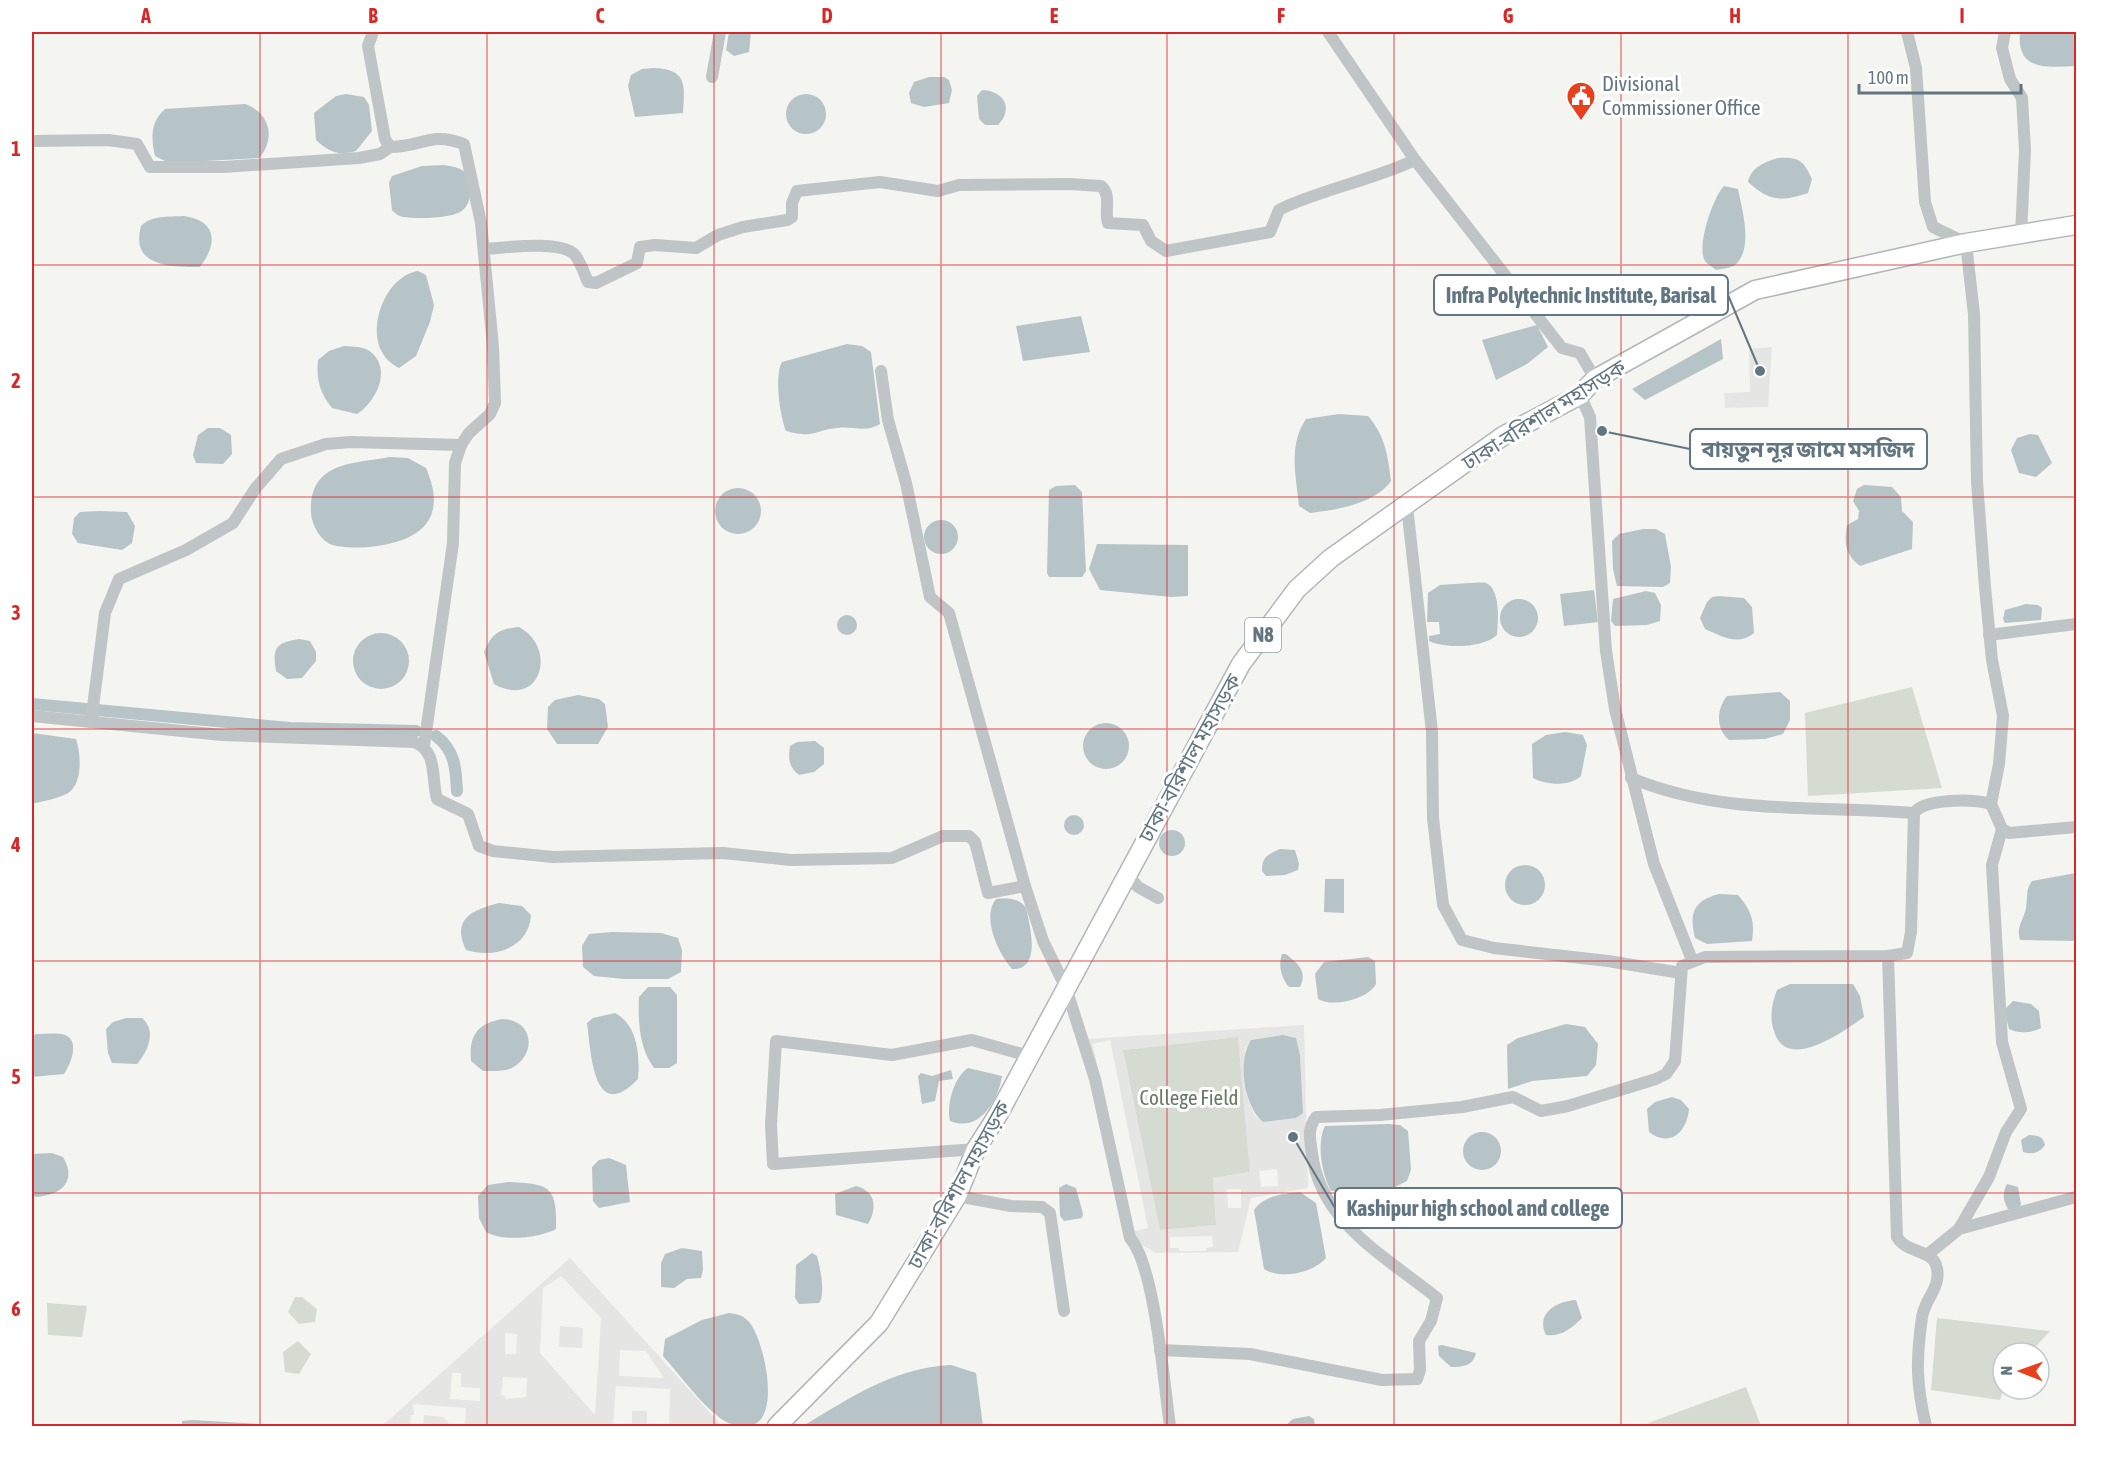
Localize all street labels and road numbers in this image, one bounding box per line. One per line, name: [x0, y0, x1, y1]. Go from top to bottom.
street label: ঢাকা-বরিশাল মহাসড়ক: [1456, 354, 1631, 475]
road number: N8: [1245, 618, 1281, 652]
street label: ঢাকা-বরিশাল মহাসড়ক: [1133, 668, 1246, 847]
street label: ঢাকা-বরিশাল মহাসড়ক: [902, 1095, 1015, 1274]

